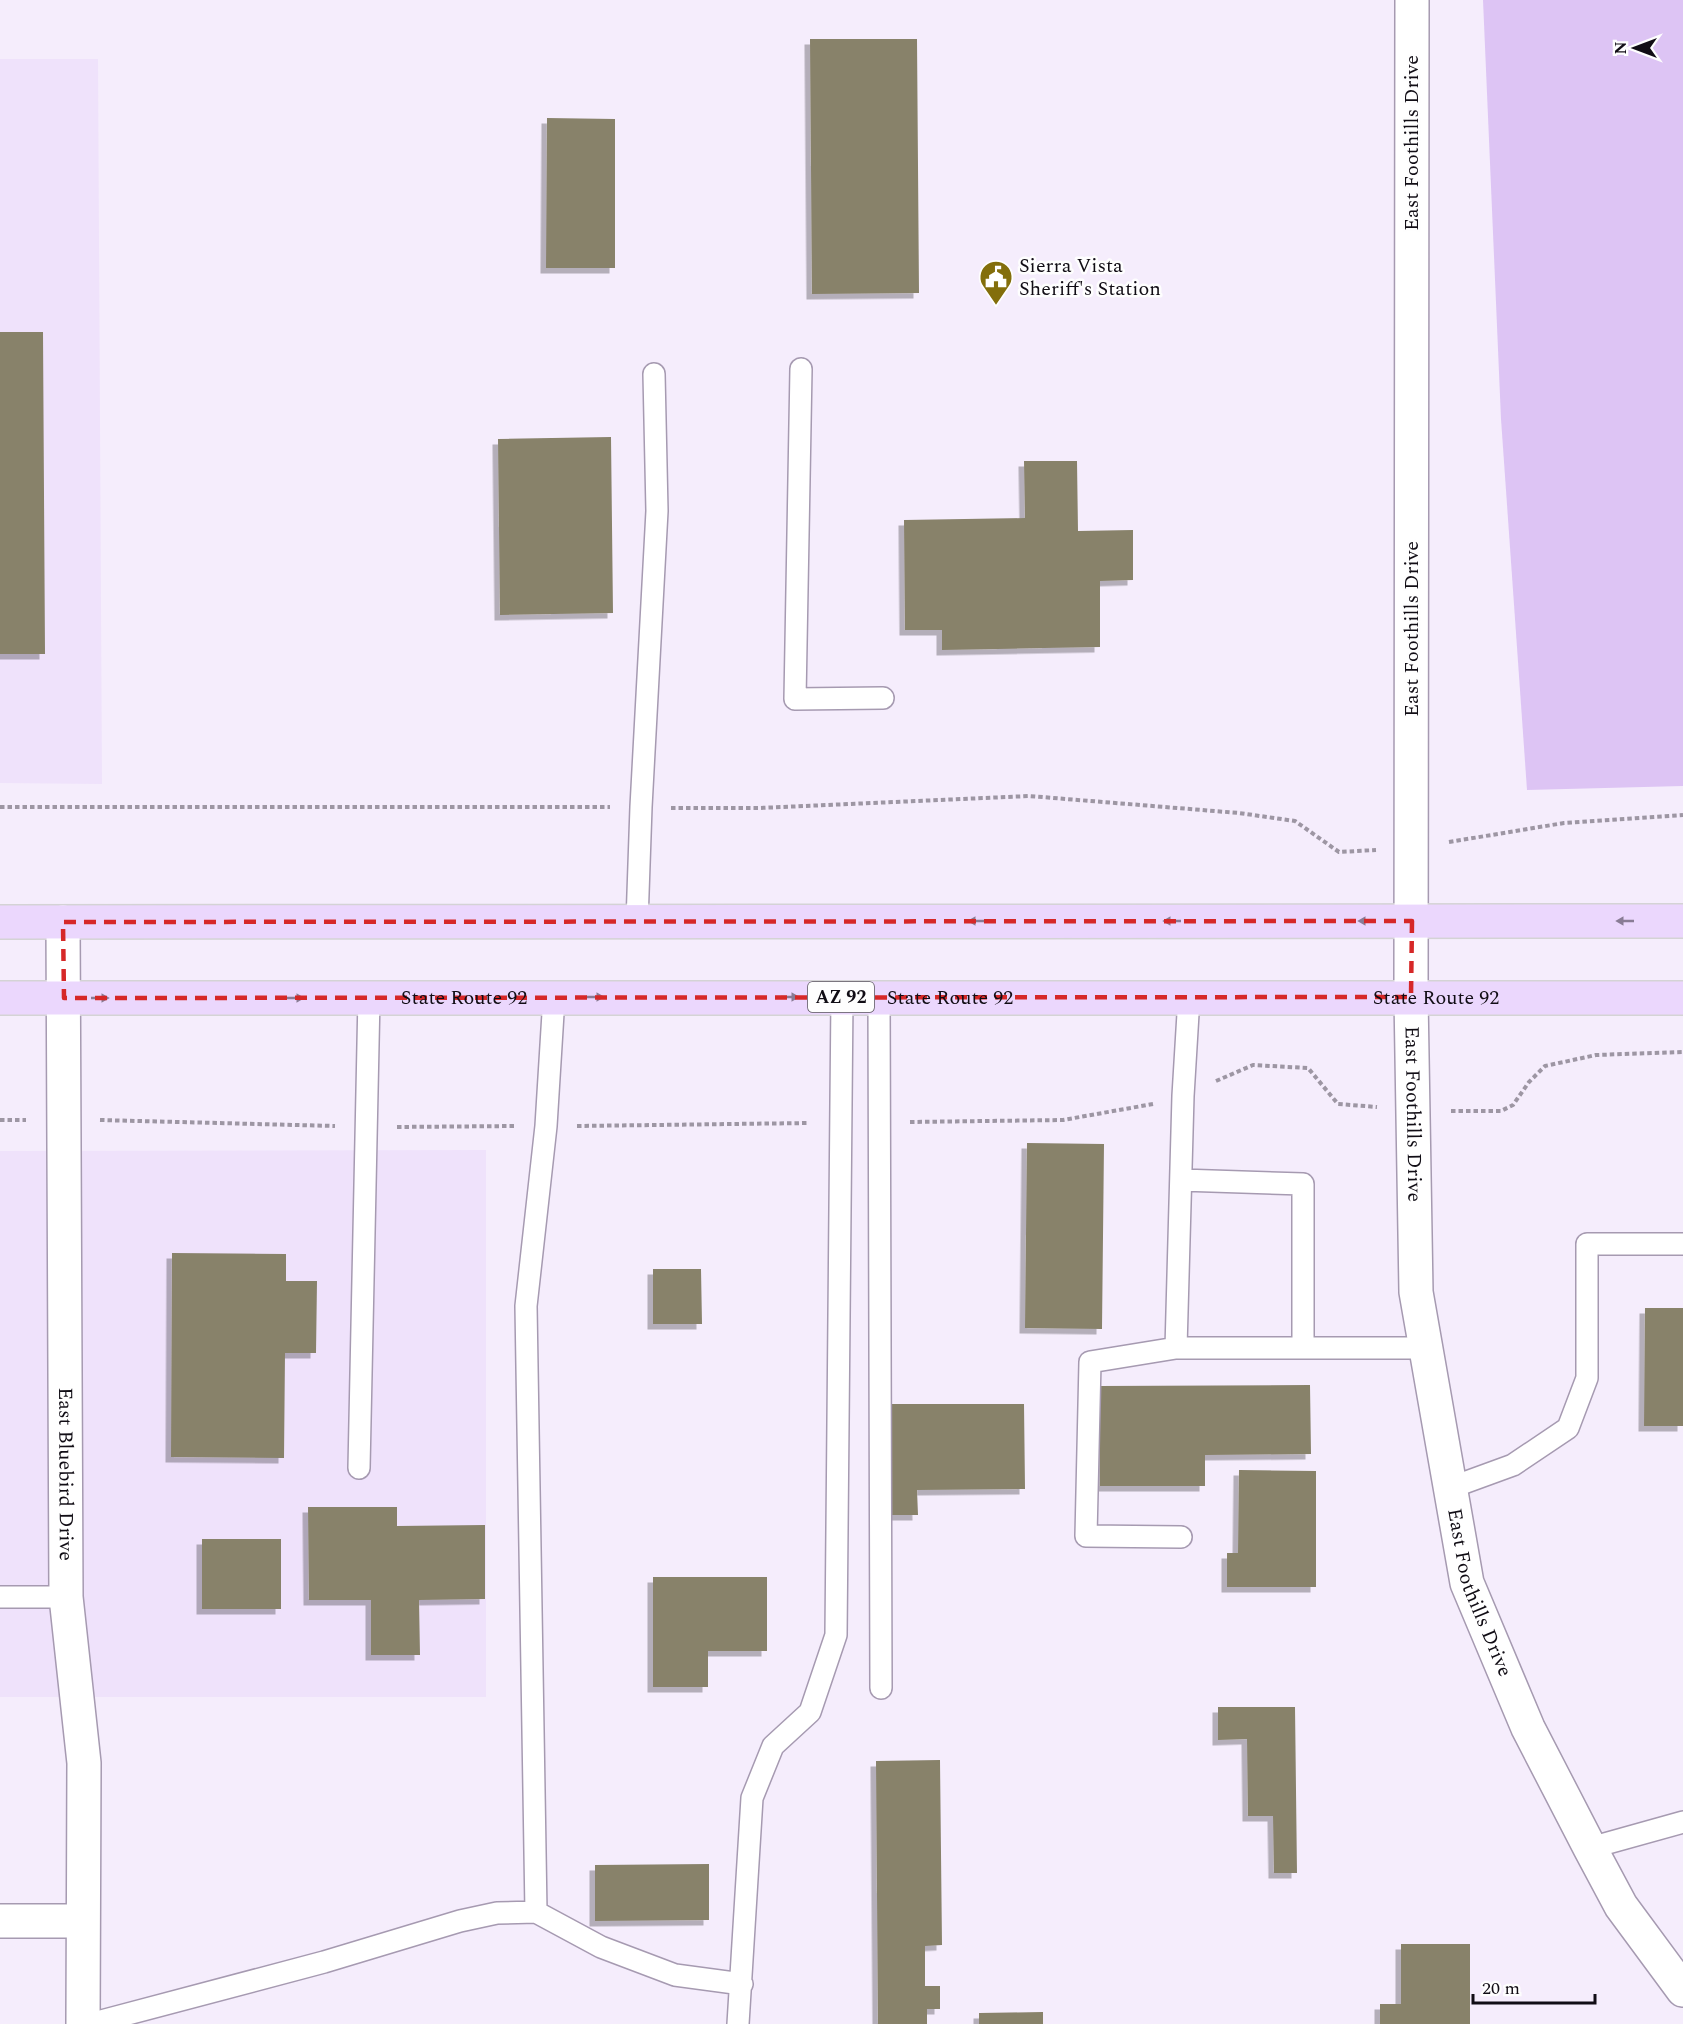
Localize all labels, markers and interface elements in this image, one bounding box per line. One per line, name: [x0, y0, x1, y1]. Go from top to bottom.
north arrow: [1605, 18, 1665, 78]
text: N: [1609, 41, 1633, 55]
street label: East Foothills Drive: [1397, 55, 1427, 231]
place label: Sierra Vista Sheriff's Station: [1019, 251, 1161, 304]
public building icon: Sierra Vista Sheriff's Station: [978, 259, 1014, 306]
street label: East Foothills Drive: [1397, 541, 1427, 717]
one-way arrow: [967, 916, 986, 926]
one-way arrow: [1162, 916, 1181, 926]
one-way arrow: [1357, 916, 1376, 926]
one-way arrow: [1615, 916, 1634, 926]
road number: AZ 92: [808, 982, 874, 1012]
street label: State Route 92: [401, 983, 527, 1013]
street label: State Route 92: [887, 983, 1013, 1013]
street label: State Route 92: [1373, 983, 1499, 1013]
one-way arrow: [586, 992, 605, 1002]
one-way arrow: [781, 992, 800, 1002]
one-way arrow: [91, 993, 110, 1003]
one-way arrow: [286, 993, 305, 1003]
street label: East Foothills Drive: [1396, 1026, 1429, 1202]
street label: East Bluebird Drive: [50, 1387, 81, 1561]
street label: East Foothills Drive: [1439, 1506, 1520, 1682]
scale bar: [1473, 1967, 1594, 2005]
text: 20 m: [1482, 1975, 1520, 2002]

